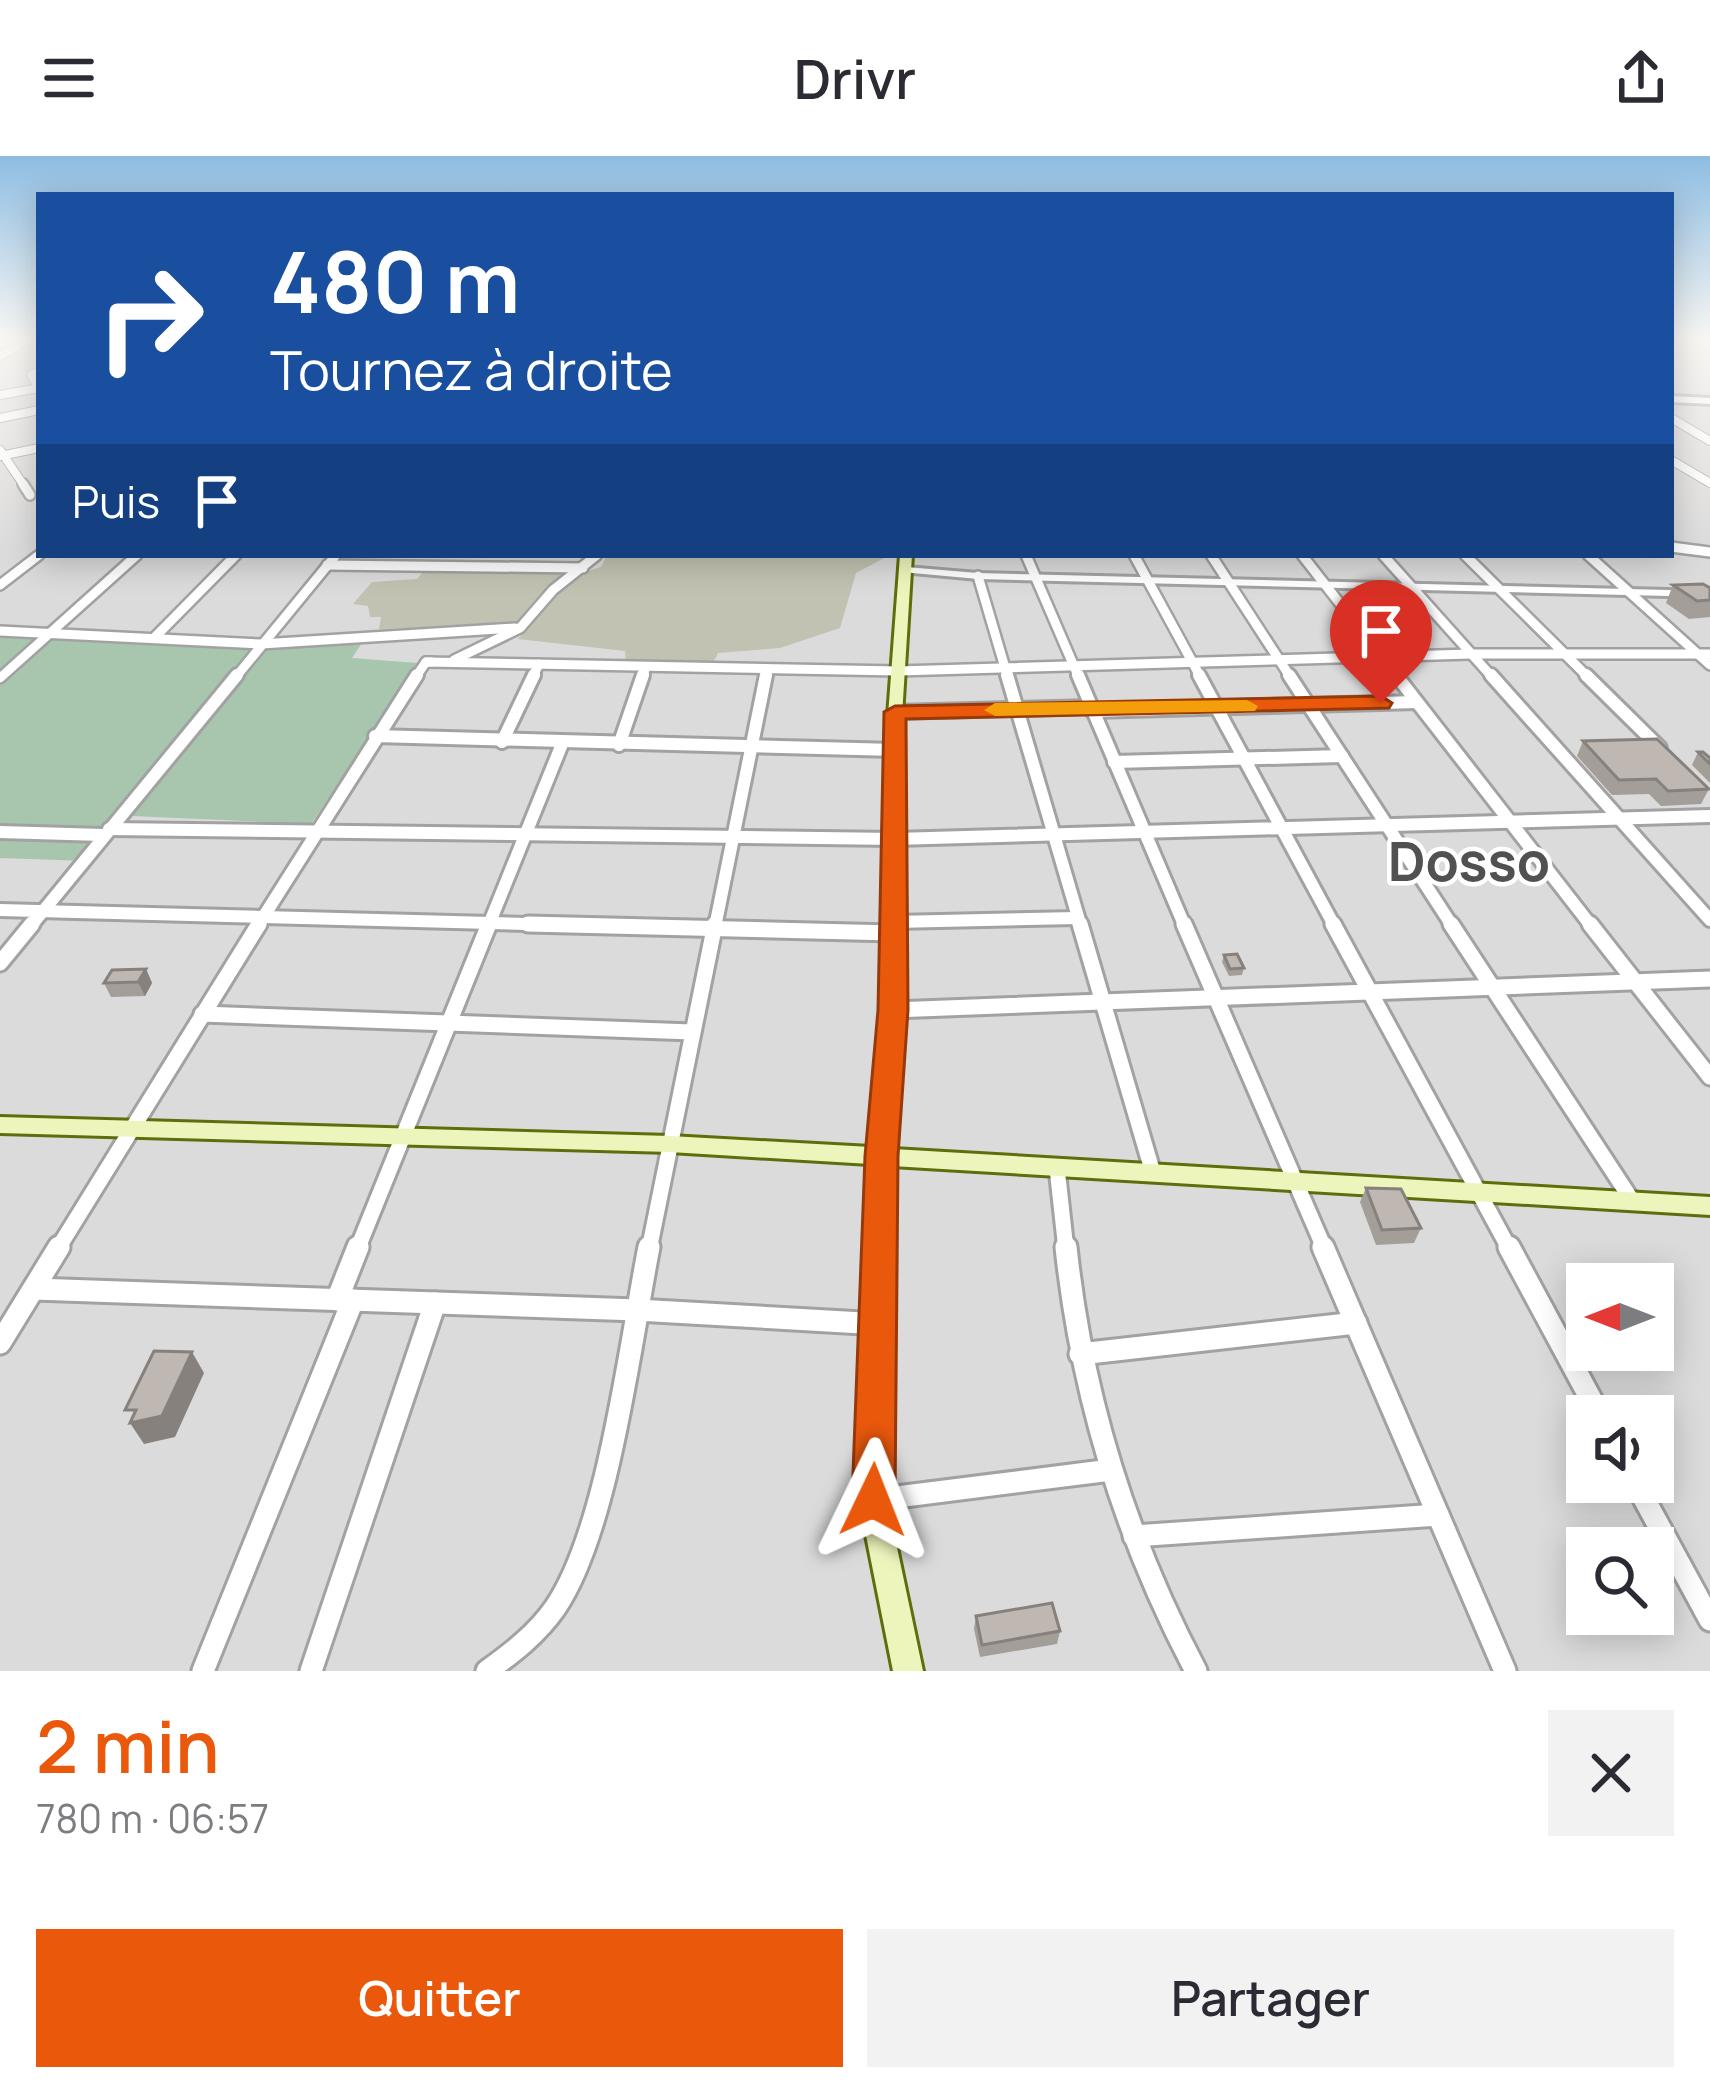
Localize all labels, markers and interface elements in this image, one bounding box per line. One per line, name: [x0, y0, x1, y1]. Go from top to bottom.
text: Drivr: [794, 41, 916, 115]
icon: menu: [36, 45, 102, 111]
icon: share: [1608, 45, 1674, 111]
text: 480 m: [270, 223, 520, 338]
icon: right: [72, 240, 228, 396]
text: Tournez à droite: [270, 332, 673, 406]
icon: arrive: [184, 468, 250, 534]
text: Puis: [72, 470, 160, 532]
pin: [1330, 580, 1432, 703]
icon: arrive: [1348, 598, 1414, 664]
district label: Dosso: [1388, 823, 1550, 897]
north arrow: [1566, 1263, 1674, 1371]
map controls: [1566, 1263, 1674, 1635]
button: sound: [1566, 1395, 1674, 1503]
position arrow: [810, 1437, 936, 1563]
button: search: [1566, 1527, 1674, 1635]
text: 2 min: [36, 1696, 220, 1795]
button: close: [1548, 1710, 1674, 1836]
text: 780 m · 06:57: [36, 1791, 269, 1845]
button: Quitter: [36, 1929, 843, 2067]
button: Partager: [867, 1929, 1674, 2067]

